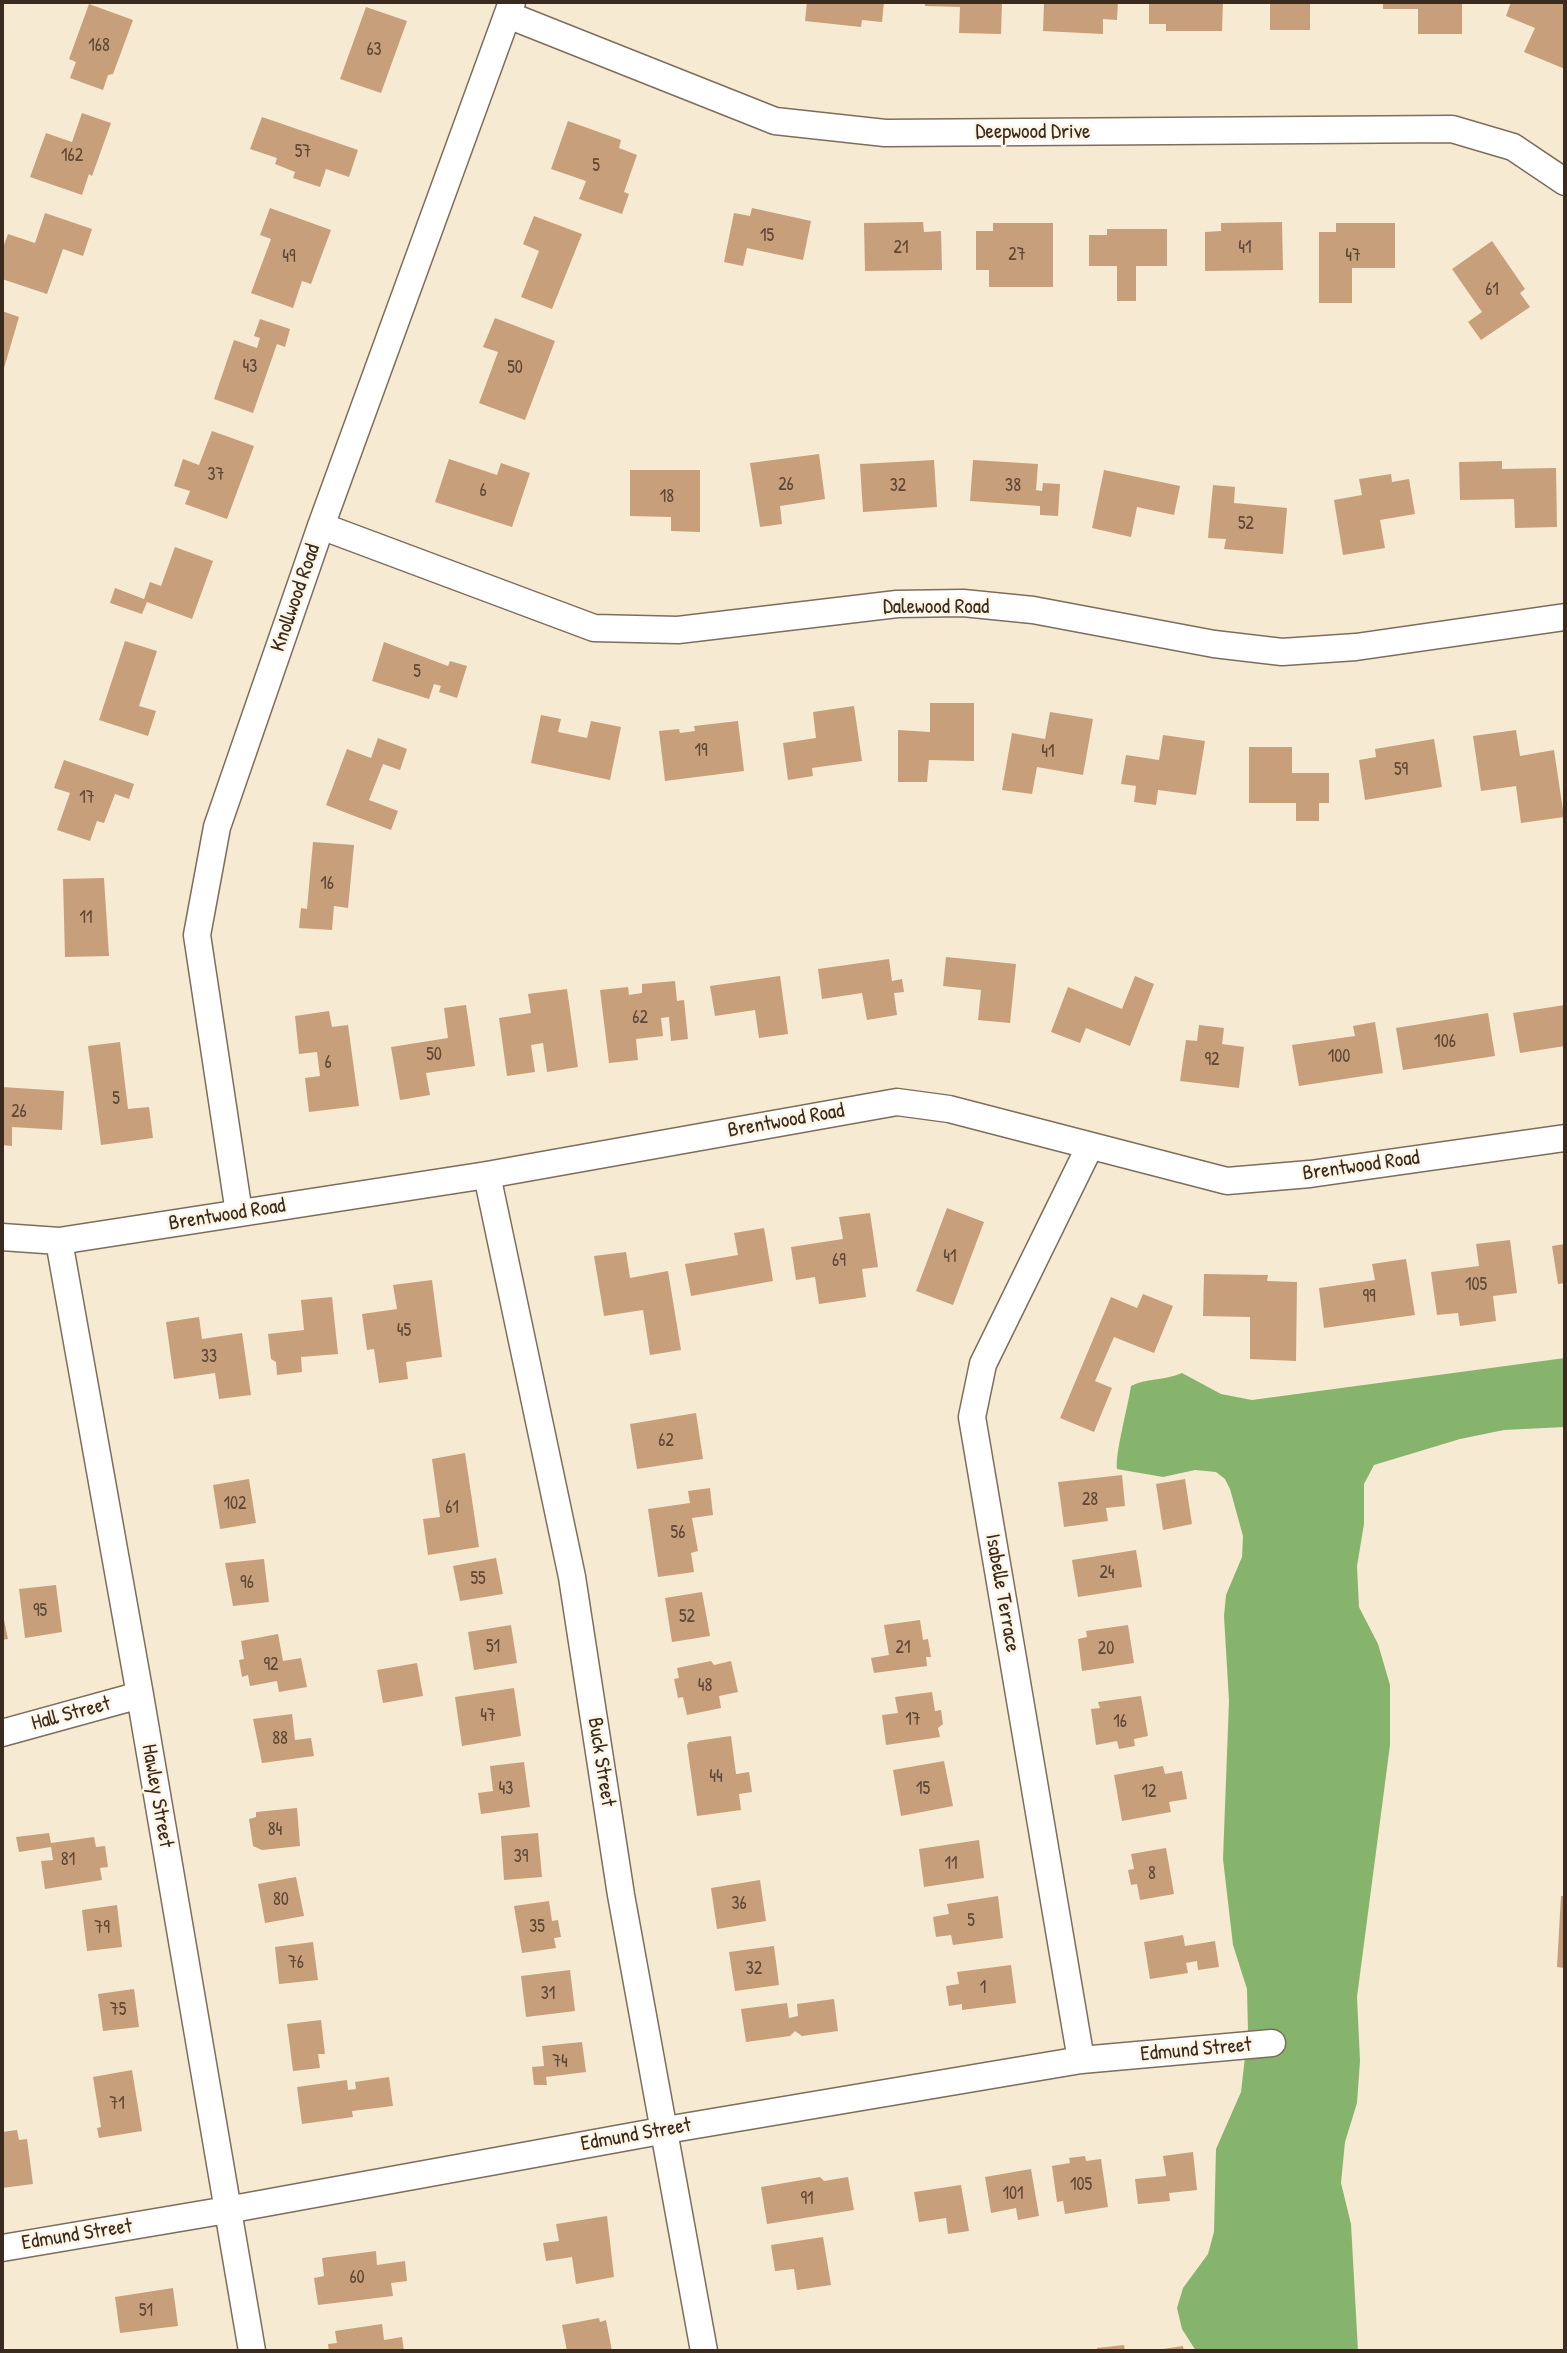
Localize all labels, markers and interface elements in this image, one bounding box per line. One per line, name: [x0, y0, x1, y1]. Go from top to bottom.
house number: 168: [88, 35, 110, 57]
house number: 63: [366, 39, 382, 61]
street label: Deepwood Drive: [976, 119, 1090, 145]
house number: 57: [295, 141, 311, 163]
house number: 162: [61, 145, 83, 167]
house number: 5: [592, 155, 600, 177]
house number: 15: [760, 225, 774, 247]
house number: 21: [894, 237, 908, 259]
house number: 41: [1238, 237, 1252, 259]
house number: 27: [1008, 244, 1026, 266]
house number: 47: [1345, 245, 1361, 267]
house number: 49: [282, 246, 296, 268]
house number: 61: [1485, 279, 1499, 301]
house number: 43: [243, 356, 257, 378]
house number: 50: [507, 357, 523, 379]
house number: 37: [208, 464, 224, 486]
house number: 26: [778, 474, 794, 496]
house number: 32: [890, 475, 906, 497]
house number: 38: [1005, 475, 1021, 497]
house number: 6: [479, 480, 487, 502]
house number: 18: [660, 486, 674, 508]
house number: 52: [1238, 513, 1254, 535]
street label: Knollwood Road: [266, 541, 326, 655]
street label: Dalewood Road: [883, 594, 989, 620]
house number: 5: [413, 661, 421, 683]
house number: 19: [694, 740, 708, 762]
house number: 41: [1041, 741, 1055, 763]
house number: 59: [1394, 759, 1408, 781]
house number: 17: [79, 787, 95, 809]
house number: 16: [320, 873, 334, 895]
house number: 11: [79, 907, 93, 929]
house number: 62: [632, 1007, 648, 1029]
house number: 106: [1434, 1031, 1456, 1053]
house number: 50: [426, 1044, 442, 1066]
house number: 100: [1328, 1046, 1350, 1068]
house number: 92: [1204, 1049, 1220, 1071]
house number: 6: [324, 1052, 332, 1074]
house number: 5: [112, 1088, 120, 1110]
street label: Brentwood Road: [726, 1098, 846, 1144]
house number: 26: [11, 1101, 27, 1123]
street label: Brentwood Road: [1301, 1145, 1421, 1187]
street label: Brentwood Road: [167, 1193, 287, 1237]
house number: 41: [943, 1246, 957, 1268]
house number: 69: [832, 1250, 846, 1272]
house number: 105: [1465, 1274, 1487, 1296]
house number: 99: [1362, 1286, 1376, 1308]
house number: 45: [397, 1320, 411, 1342]
house number: 33: [201, 1346, 217, 1368]
house number: 62: [658, 1430, 674, 1452]
house number: 28: [1082, 1489, 1098, 1511]
house number: 102: [223, 1493, 247, 1515]
house number: 61: [445, 1497, 459, 1519]
house number: 56: [671, 1522, 685, 1544]
street label: Isabelle Terrace: [979, 1532, 1025, 1654]
house number: 24: [1099, 1562, 1115, 1584]
house number: 55: [470, 1568, 486, 1590]
house number: 96: [240, 1572, 254, 1594]
house number: 95: [33, 1600, 47, 1622]
house number: 52: [679, 1606, 695, 1628]
house number: 51: [486, 1636, 500, 1658]
house number: 21: [896, 1637, 910, 1659]
house number: 20: [1098, 1638, 1114, 1660]
house number: 92: [263, 1654, 279, 1676]
house number: 48: [698, 1675, 712, 1697]
street label: Hall Street: [29, 1691, 113, 1737]
house number: 47: [480, 1705, 496, 1727]
house number: 17: [905, 1709, 921, 1731]
house number: 16: [1113, 1711, 1127, 1733]
street label: Buck Street: [582, 1716, 620, 1808]
house number: 88: [272, 1728, 288, 1750]
street label: Hawley Street: [136, 1742, 178, 1850]
house number: 44: [709, 1766, 723, 1788]
house number: 43: [499, 1778, 513, 1800]
house number: 15: [916, 1778, 930, 1800]
house number: 12: [1142, 1781, 1156, 1803]
house number: 84: [268, 1819, 282, 1841]
house number: 39: [514, 1846, 528, 1868]
house number: 81: [61, 1849, 75, 1871]
house number: 11: [944, 1853, 958, 1875]
house number: 8: [1148, 1863, 1156, 1885]
house number: 80: [273, 1889, 289, 1911]
house number: 36: [731, 1893, 747, 1915]
house number: 5: [967, 1910, 975, 1932]
house number: 35: [529, 1916, 545, 1938]
house number: 79: [94, 1917, 110, 1939]
house number: 76: [288, 1952, 304, 1974]
house number: 32: [746, 1958, 762, 1980]
house number: 1: [980, 1977, 986, 1999]
house number: 31: [541, 1983, 555, 2005]
house number: 75: [110, 1999, 126, 2021]
street label: Edmund Street: [1139, 2033, 1253, 2067]
house number: 74: [552, 2051, 568, 2073]
house number: 71: [109, 2093, 125, 2115]
street label: Edmund Street: [579, 2113, 693, 2157]
house number: 105: [1070, 2174, 1092, 2196]
house number: 101: [1002, 2183, 1024, 2205]
house number: 91: [800, 2188, 814, 2210]
street label: Edmund Street: [20, 2214, 134, 2256]
house number: 60: [349, 2267, 365, 2289]
house number: 51: [139, 2300, 153, 2322]

